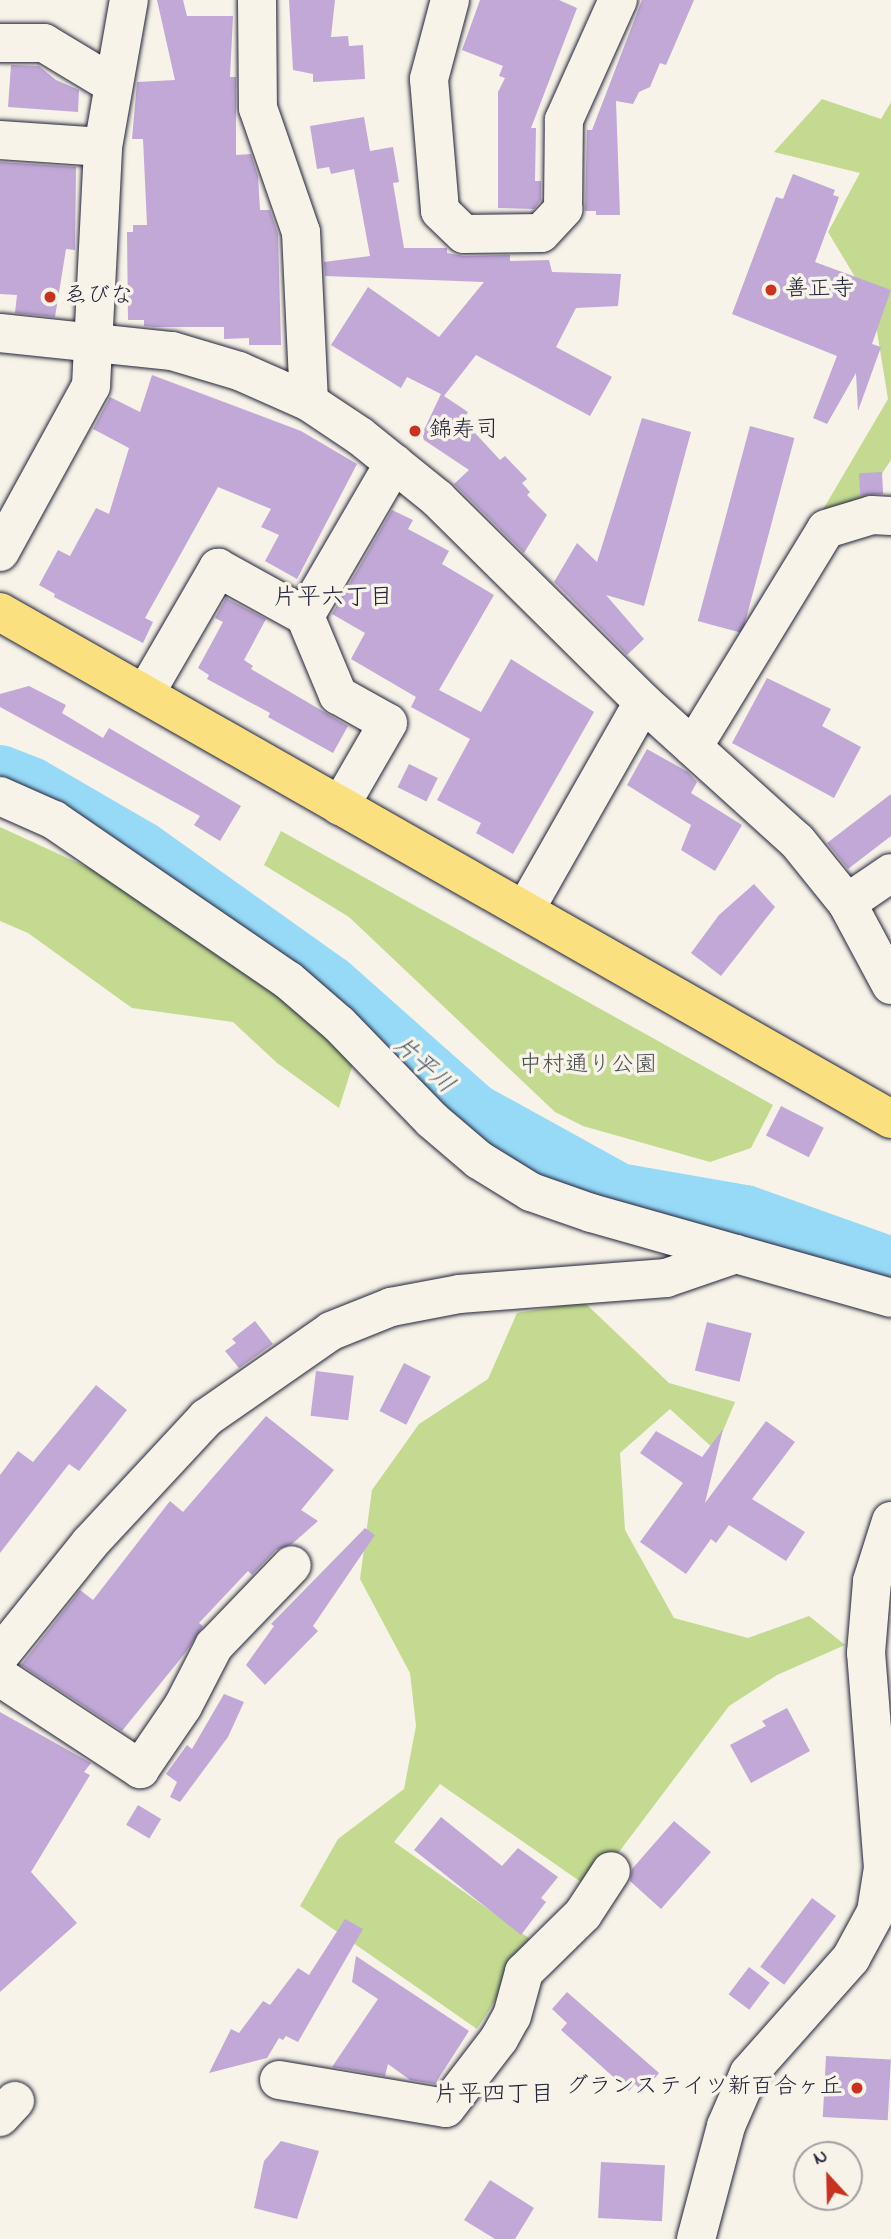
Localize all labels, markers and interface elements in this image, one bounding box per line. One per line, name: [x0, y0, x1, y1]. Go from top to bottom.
place label: 善正寺: [785, 276, 854, 304]
marker: 善正寺: [763, 282, 779, 298]
place label: ゑびな: [64, 283, 133, 311]
marker: ゑびな: [42, 289, 58, 305]
place label: 錦寿司: [429, 417, 498, 445]
marker: 錦寿司: [407, 423, 423, 439]
district label: 片平六丁目: [273, 585, 393, 613]
water label: 片平川: [387, 1031, 459, 1101]
park label: 中村通り公園: [519, 1052, 657, 1080]
place label: グランステイツ新百合ヶ丘: [567, 2074, 843, 2102]
marker: グランステイツ新百合ヶ丘: [849, 2080, 865, 2096]
district label: 片平四丁目: [434, 2082, 554, 2110]
north arrow: [793, 2141, 863, 2211]
text: N: [810, 2143, 832, 2173]

